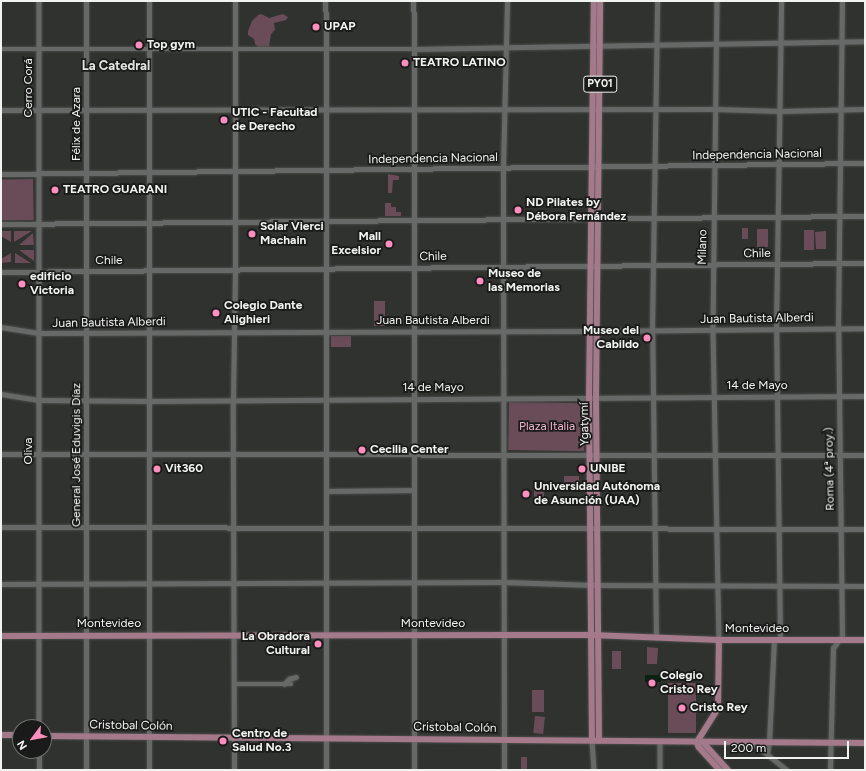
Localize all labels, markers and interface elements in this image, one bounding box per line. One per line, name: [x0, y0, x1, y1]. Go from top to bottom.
place label: UPAP: [324, 20, 355, 34]
marker: UPAP: [311, 22, 321, 32]
place label: Top gym: [147, 38, 195, 52]
marker: Top gym: [134, 40, 144, 50]
place label: TEATRO LATINO: [413, 56, 506, 70]
street label: Cerro Corá: [22, 58, 36, 118]
district label: La Catedral: [82, 58, 150, 74]
marker: TEATRO LATINO: [400, 58, 410, 68]
road number: PY01: [583, 75, 617, 93]
street label: Félix de Azara: [70, 87, 84, 161]
place label: UTIC - Facultad de Derecho: [232, 106, 318, 134]
marker: UTIC - Facultad de Derecho: [219, 115, 229, 125]
street label: Independencia Nacional: [692, 147, 822, 163]
street label: Independencia Nacional: [368, 151, 498, 167]
place label: TEATRO GUARANI: [63, 183, 167, 197]
marker: TEATRO GUARANI: [50, 185, 60, 195]
place label: ND Pilates by Débora Fernández: [526, 196, 626, 224]
marker: ND Pilates by Débora Fernández: [513, 205, 523, 215]
place label: Solar Vierci Machain: [260, 220, 324, 248]
marker: Solar Vierci Machain: [247, 229, 257, 239]
street label: Milano: [695, 229, 711, 265]
place label: Mall Excelsior: [331, 230, 381, 258]
marker: Mall Excelsior: [384, 239, 394, 249]
street label: Chile: [743, 247, 771, 261]
street label: Chile: [419, 250, 447, 264]
street label: Chile: [95, 254, 123, 268]
place label: Museo de las Memorias: [488, 267, 560, 295]
place label: edificio Victoria: [30, 270, 74, 298]
marker: Museo de las Memorias: [475, 276, 485, 286]
marker: edificio Victoria: [17, 279, 27, 289]
place label: Colegio Dante Alighieri: [224, 299, 302, 327]
marker: Colegio Dante Alighieri: [211, 308, 221, 318]
street label: Juan Bautista Alberdi: [700, 311, 814, 327]
street label: Juan Bautista Alberdi: [376, 314, 490, 328]
street label: Juan Bautista Alberdi: [52, 315, 166, 331]
place label: Museo del Cabildo: [583, 324, 639, 352]
marker: Museo del Cabildo: [642, 333, 652, 343]
street label: 14 de Mayo: [726, 379, 788, 393]
street label: 14 de Mayo: [402, 381, 464, 395]
street label: General José Eduvigis Díaz: [70, 383, 84, 527]
street label: Ygatymí: [577, 402, 593, 446]
park label: Plaza Italia: [519, 420, 575, 434]
street label: Roma (4ª proy.): [822, 427, 838, 511]
street label: Oliva: [22, 438, 36, 464]
place label: Cecilia Center: [370, 443, 448, 457]
marker: Cecilia Center: [357, 445, 367, 455]
place label: Vit360: [165, 462, 203, 476]
place label: UNIBE: [590, 462, 626, 476]
marker: Vit360: [152, 464, 162, 474]
marker: UNIBE: [577, 464, 587, 474]
place label: Universidad Autónoma de Asunción (UAA): [534, 480, 660, 508]
marker: Universidad Autónoma de Asunción (UAA): [521, 489, 531, 499]
street label: Montevideo: [77, 617, 141, 631]
street label: Montevideo: [401, 617, 465, 631]
street label: Montevideo: [725, 622, 789, 636]
place label: La Obradora Cultural: [242, 630, 310, 658]
marker: La Obradora Cultural: [313, 639, 323, 649]
place label: Colegio Cristo Rey: [660, 669, 718, 697]
marker: Colegio Cristo Rey: [647, 678, 657, 688]
place label: Cristo Rey: [690, 701, 748, 715]
marker: Cristo Rey: [677, 703, 687, 713]
street label: Cristobal Colón: [89, 718, 173, 734]
north arrow: [12, 719, 52, 759]
street label: Cristobal Colón: [413, 720, 497, 736]
place label: Centro de Salud No.3: [232, 727, 291, 755]
scale bar: [726, 733, 851, 759]
marker: Centro de Salud No.3: [217, 735, 229, 747]
text: N: [14, 738, 30, 752]
text: 200 m: [731, 741, 766, 755]

